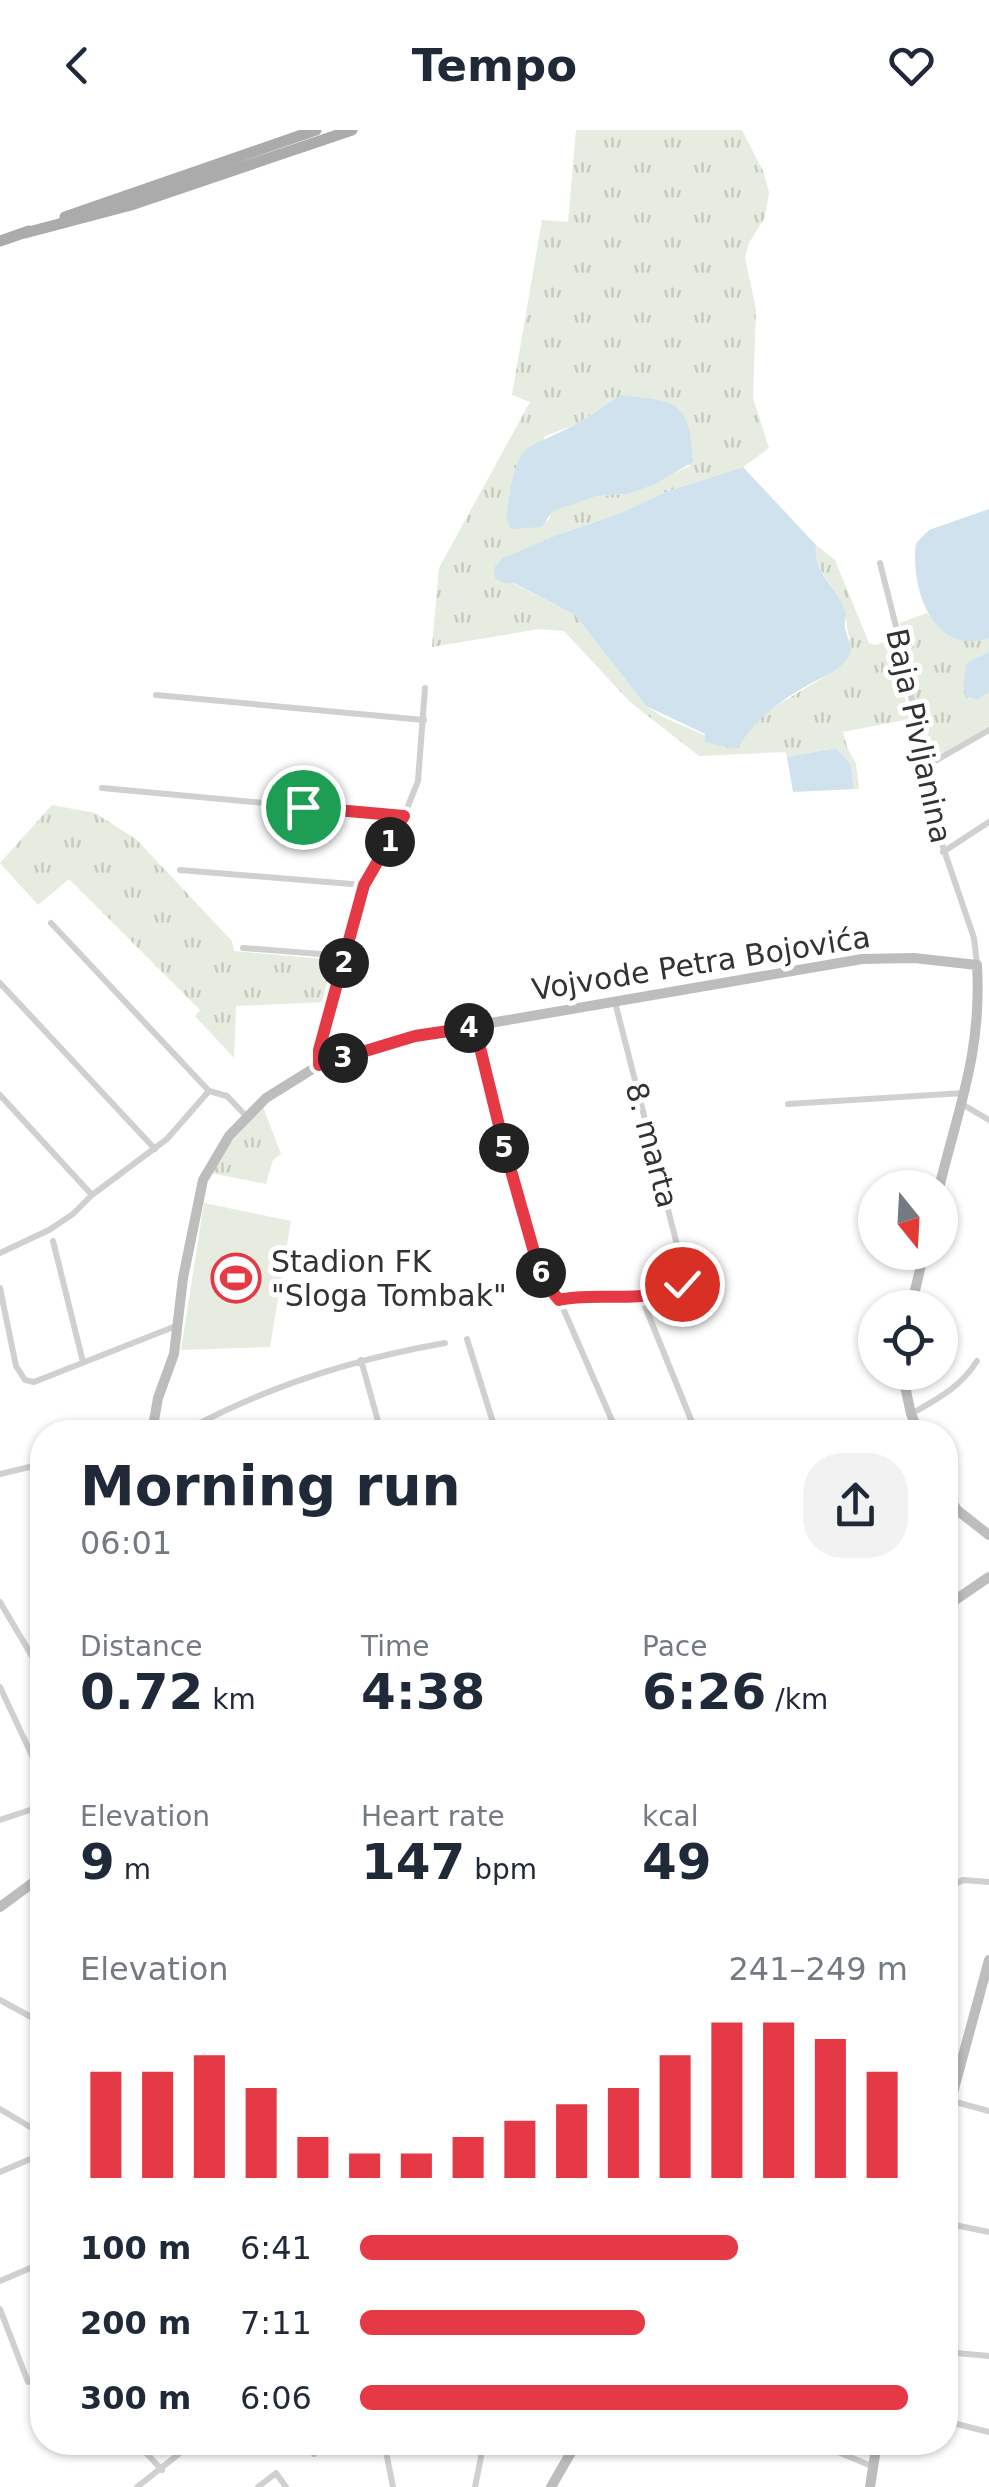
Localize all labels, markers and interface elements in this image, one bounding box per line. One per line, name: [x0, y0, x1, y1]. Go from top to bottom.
icon: back: [50, 38, 105, 93]
icon: heart: [884, 38, 939, 93]
text: Tempo: [412, 39, 577, 92]
street label: Baja Pivljanina: [879, 625, 959, 847]
pin: [261, 765, 346, 850]
icon: arrive: [276, 780, 331, 835]
pin: 1: [365, 817, 415, 867]
text: 1: [380, 825, 400, 858]
street label: Vojvode Petra Bojovića: [529, 919, 873, 1007]
pin: 2: [319, 938, 369, 988]
text: 2: [334, 946, 354, 979]
pin: 4: [444, 1003, 494, 1053]
text: 4: [459, 1011, 479, 1044]
pin: 3: [318, 1033, 368, 1083]
text: 3: [333, 1041, 353, 1074]
street label: 8. marta: [618, 1079, 686, 1211]
pin: 5: [479, 1123, 529, 1173]
text: 5: [494, 1131, 514, 1164]
north arrow: [858, 1170, 958, 1270]
map controls: [858, 1170, 958, 1390]
pin: [640, 1242, 725, 1327]
place label: Stadion FK "Sloga Tombak": [271, 1244, 507, 1313]
pin: 6: [516, 1248, 566, 1298]
sports icon: Stadion FK "Sloga Tombak": [210, 1252, 262, 1304]
text: 6: [531, 1256, 551, 1289]
icon: check: [655, 1257, 710, 1312]
button: locate: [858, 1290, 958, 1390]
button: share: [803, 1453, 908, 1558]
text: Morning run: [80, 1454, 461, 1518]
text: 06:01: [80, 1524, 172, 1562]
text: Distance: [80, 1630, 202, 1663]
text: Time: [361, 1630, 430, 1663]
text: Pace: [642, 1630, 707, 1663]
text: 0.72: [80, 1663, 203, 1721]
text: 4:38: [361, 1663, 485, 1721]
text: 6:26: [642, 1663, 766, 1721]
text: km: [203, 1683, 256, 1716]
text: /km: [766, 1683, 828, 1716]
text: Elevation: [80, 1800, 210, 1833]
text: Heart rate: [361, 1800, 505, 1833]
text: kcal: [642, 1800, 699, 1833]
text: 9: [80, 1833, 115, 1891]
text: 147: [361, 1833, 465, 1891]
text: 49: [642, 1833, 712, 1891]
text: m: [115, 1853, 151, 1886]
text: bpm: [465, 1853, 537, 1886]
text: Elevation: [80, 1950, 229, 1988]
text: 241–249 m: [729, 1950, 908, 1988]
text: 100 m: [80, 2229, 191, 2267]
text: 6:41: [240, 2229, 312, 2267]
text: 200 m: [80, 2304, 191, 2342]
text: 7:11: [240, 2304, 312, 2342]
text: 300 m: [80, 2379, 191, 2417]
text: 6:06: [240, 2379, 312, 2417]

